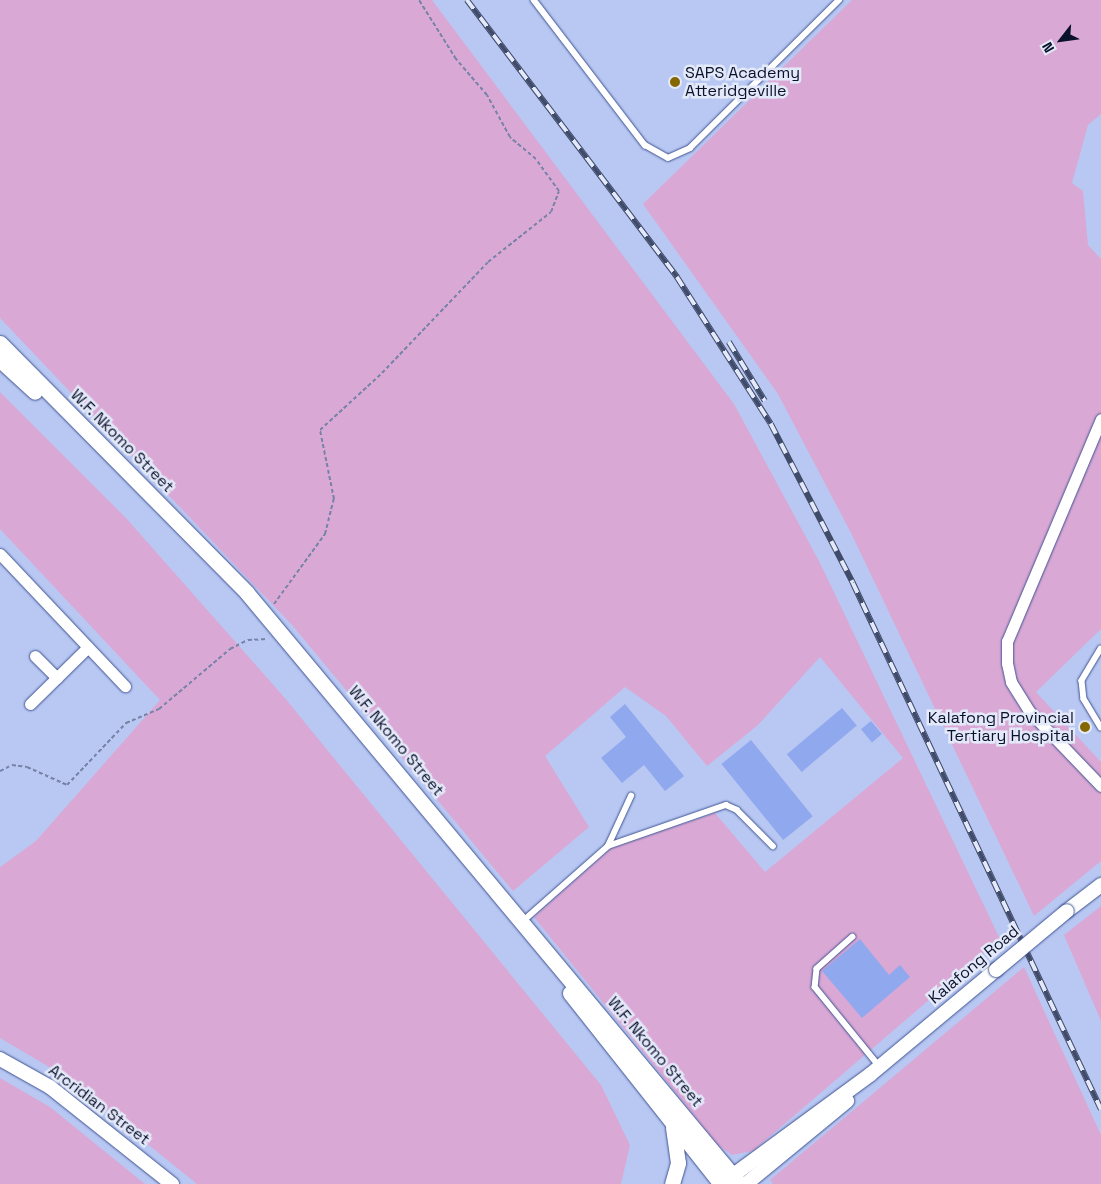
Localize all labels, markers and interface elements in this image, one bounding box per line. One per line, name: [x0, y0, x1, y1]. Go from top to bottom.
north arrow: [1036, 15, 1086, 65]
text: N: [1038, 39, 1058, 56]
place label: SAPS Academy Atteridgeville: [685, 63, 800, 101]
marker: SAPS Academy Atteridgeville: [669, 76, 681, 88]
street label: W.F. Nkomo Street: [66, 385, 178, 497]
street label: W.F. Nkomo Street: [344, 682, 448, 800]
place label: Kalafong Provincial Tertiary Hospital: [928, 708, 1074, 746]
marker: Kalafong Provincial Tertiary Hospital: [1078, 720, 1092, 734]
street label: Kalafong Road: [925, 922, 1023, 1008]
street label: W.F. Nkomo Street: [603, 993, 707, 1111]
street label: Arcridian Street: [45, 1061, 153, 1149]

